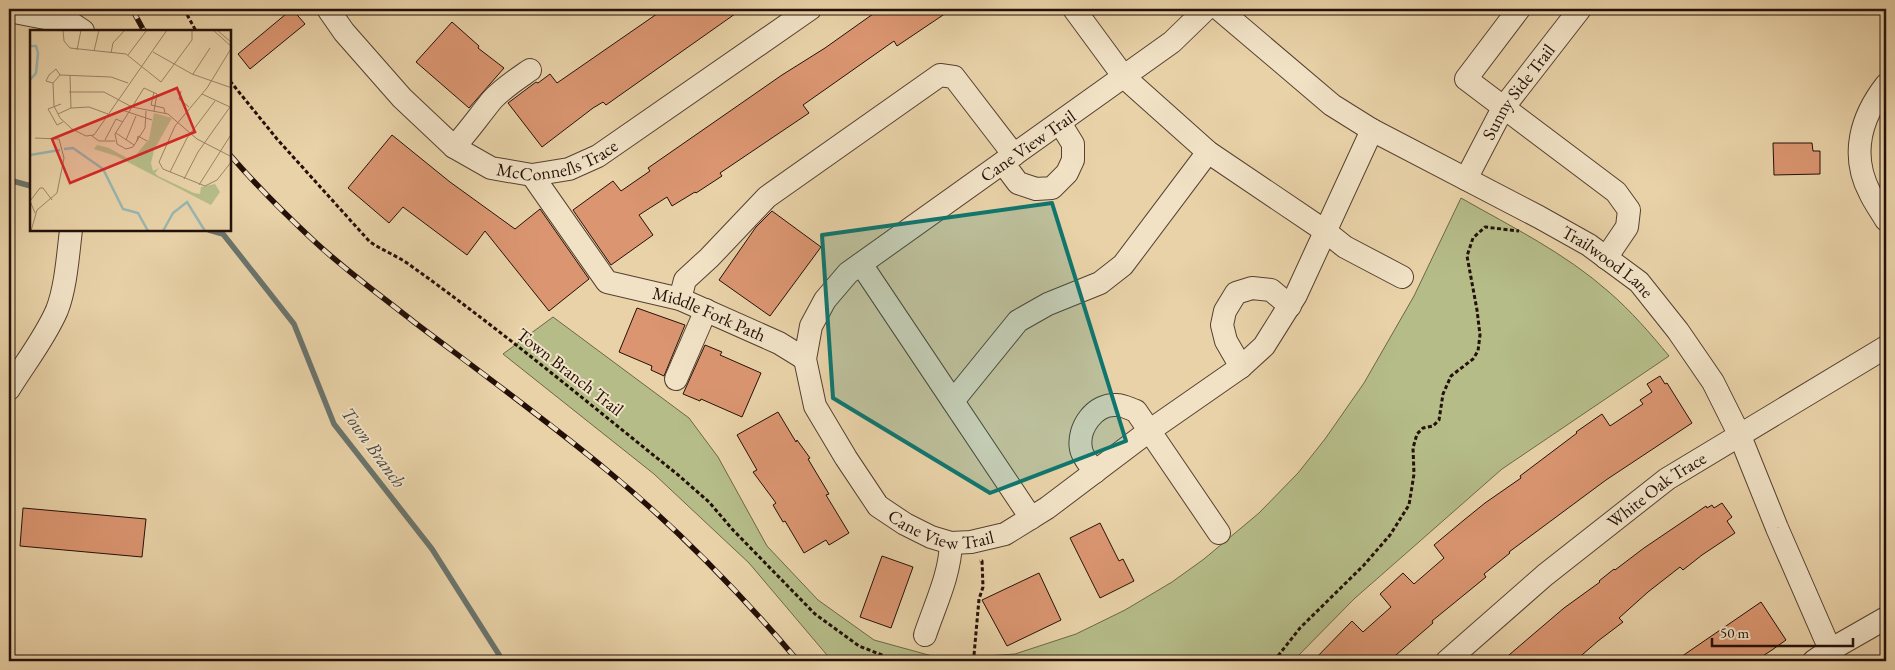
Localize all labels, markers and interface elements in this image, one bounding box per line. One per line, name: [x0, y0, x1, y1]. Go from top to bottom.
inset map: [30, 30, 231, 231]
street label: Sunny Side Trail: [1477, 39, 1560, 143]
street label: Cane View Trail: [976, 104, 1080, 187]
street label: McConnells Trace: [495, 134, 622, 186]
street label: Trailwood Lane: [1558, 220, 1659, 302]
street label: Middle Fork Path: [650, 281, 770, 347]
street label: Town Branch Trail: [512, 323, 629, 421]
water label: Town Branch: [336, 402, 411, 493]
street label: White Oak Trace: [1602, 446, 1710, 533]
street label: Cane View Trail: [884, 504, 996, 554]
scale bar: [1712, 615, 1854, 647]
text: 50 m: [1720, 623, 1749, 642]

